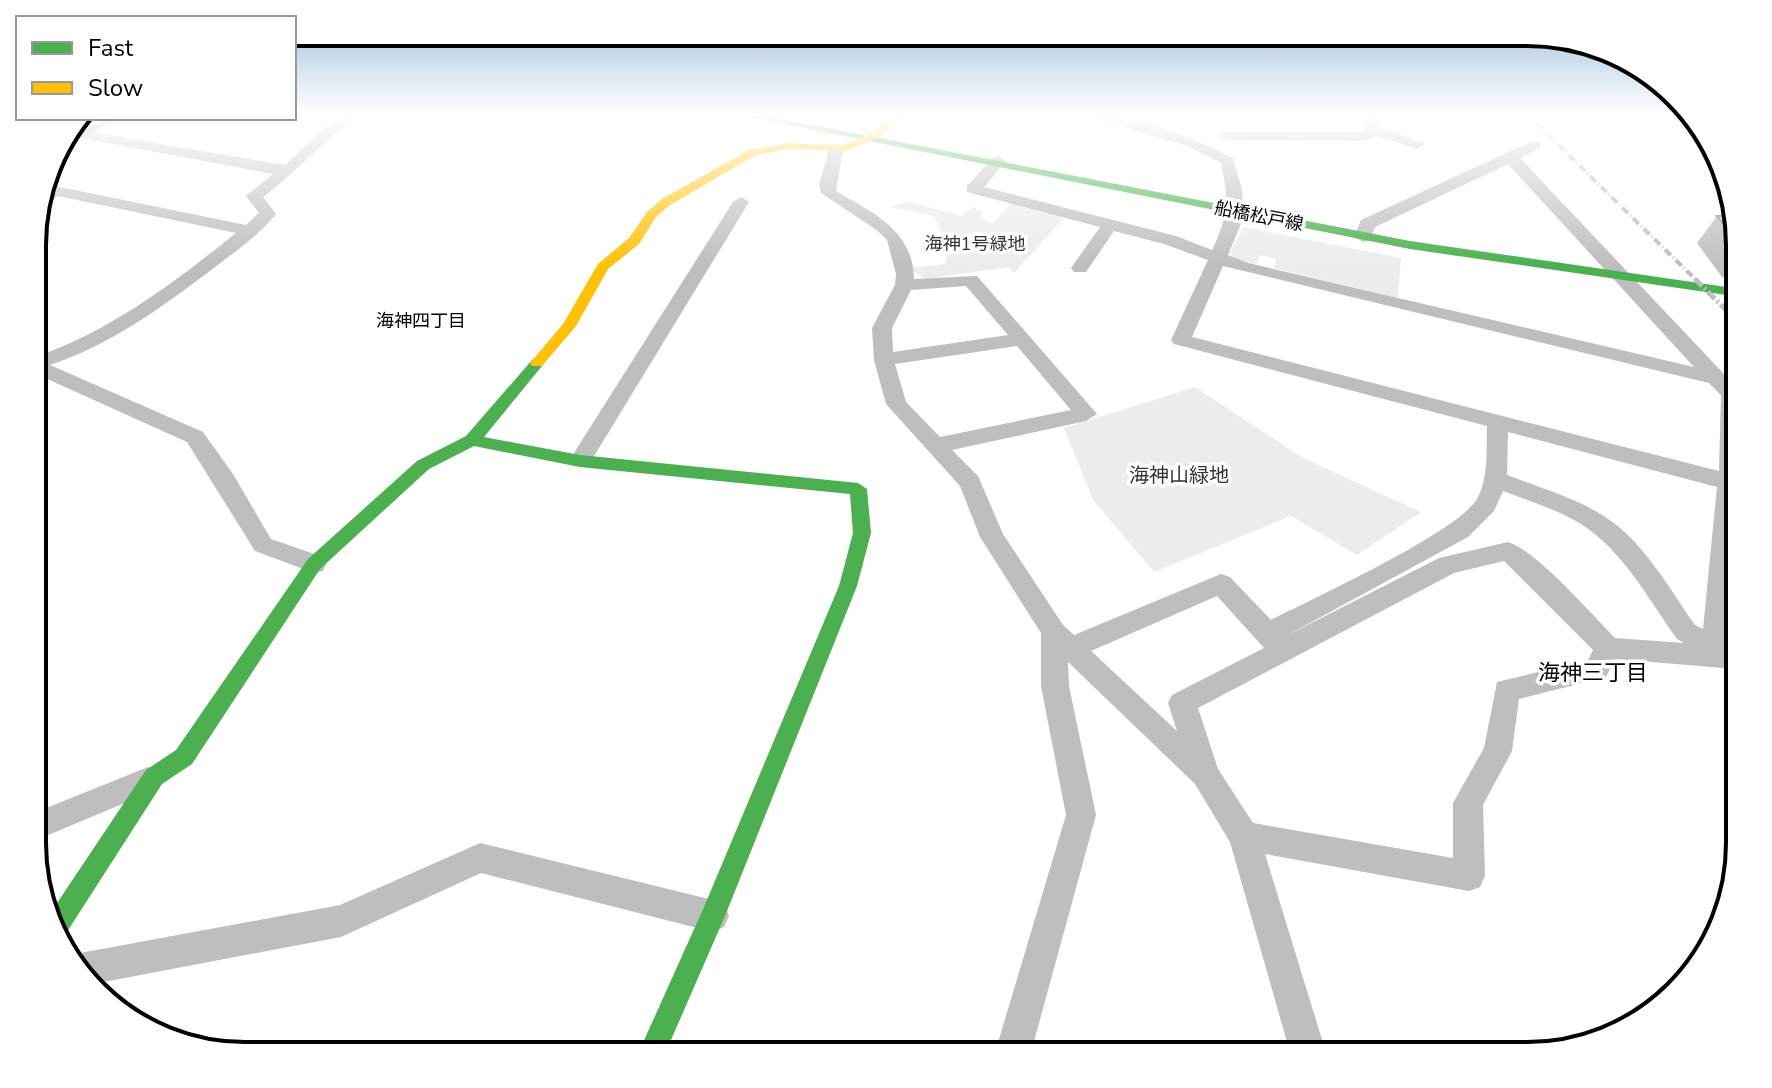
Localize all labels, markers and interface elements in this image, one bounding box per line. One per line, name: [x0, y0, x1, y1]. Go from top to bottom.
legend: [16, 16, 296, 120]
text: Fast: [88, 32, 134, 64]
text: Slow: [88, 72, 143, 104]
street label: 船橋松戸線: [1213, 196, 1305, 236]
park label: 海神1号緑地: [925, 232, 1025, 256]
district label: 海神四丁目: [376, 309, 466, 333]
park label: 海神山緑地: [1129, 462, 1229, 489]
district label: 海神三丁目: [1538, 658, 1648, 688]

